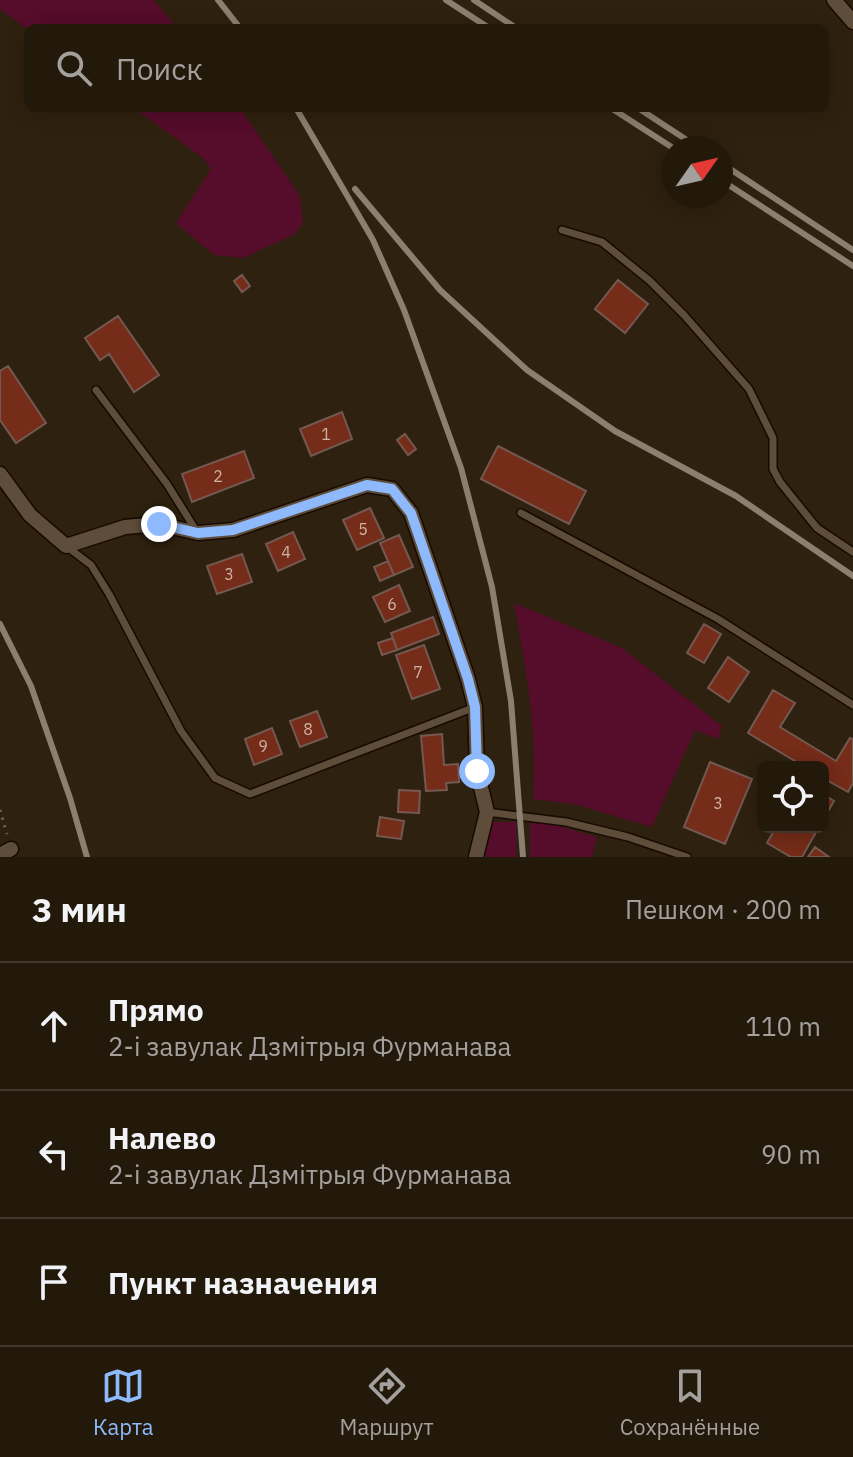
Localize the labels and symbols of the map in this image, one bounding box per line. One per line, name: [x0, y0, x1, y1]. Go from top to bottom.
north arrow: [661, 136, 733, 208]
house number: 1: [321, 424, 331, 444]
house number: 2: [213, 466, 223, 486]
route end: [141, 506, 177, 542]
house number: 5: [358, 519, 368, 539]
house number: 4: [281, 542, 291, 562]
house number: 3: [224, 564, 234, 584]
house number: 6: [387, 594, 397, 614]
house number: 7: [413, 662, 423, 682]
house number: 8: [303, 719, 313, 739]
house number: 9: [258, 736, 268, 756]
route start: [459, 753, 495, 789]
house number: 3: [713, 793, 723, 813]

